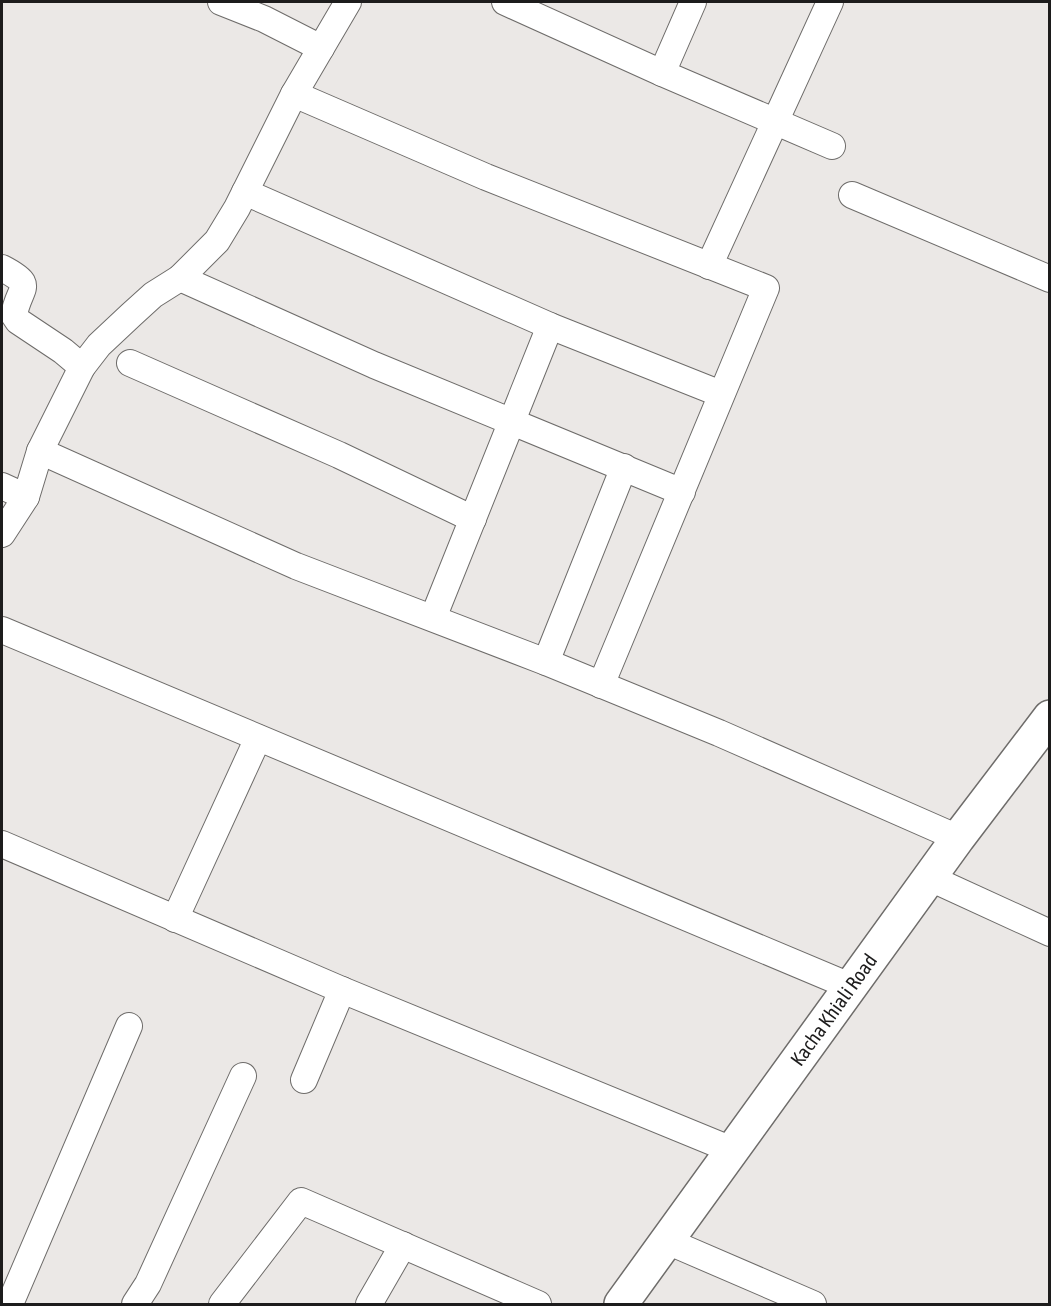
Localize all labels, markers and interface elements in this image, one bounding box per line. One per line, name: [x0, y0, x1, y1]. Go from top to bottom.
street label: Kacha Khiali Road: [785, 949, 881, 1070]

